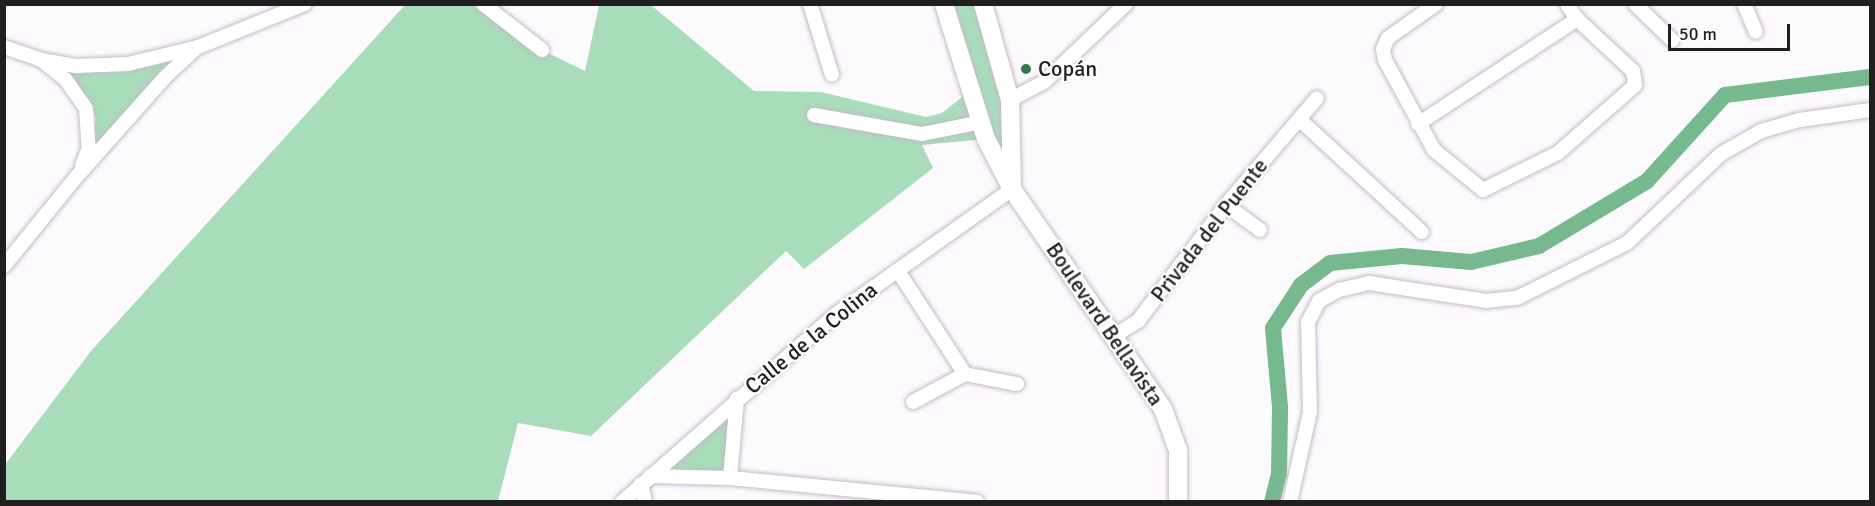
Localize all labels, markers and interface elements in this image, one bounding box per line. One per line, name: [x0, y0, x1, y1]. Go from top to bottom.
scale bar: [1671, 12, 1792, 50]
text: 50 m: [1679, 23, 1717, 45]
place label: Copán: [1038, 56, 1097, 82]
marker: Copán: [1019, 62, 1033, 76]
street label: Privada del Puente: [1145, 153, 1273, 307]
street label: Boulevard Bellavista: [1041, 237, 1169, 411]
street label: Calle de la Colina: [739, 277, 883, 399]

